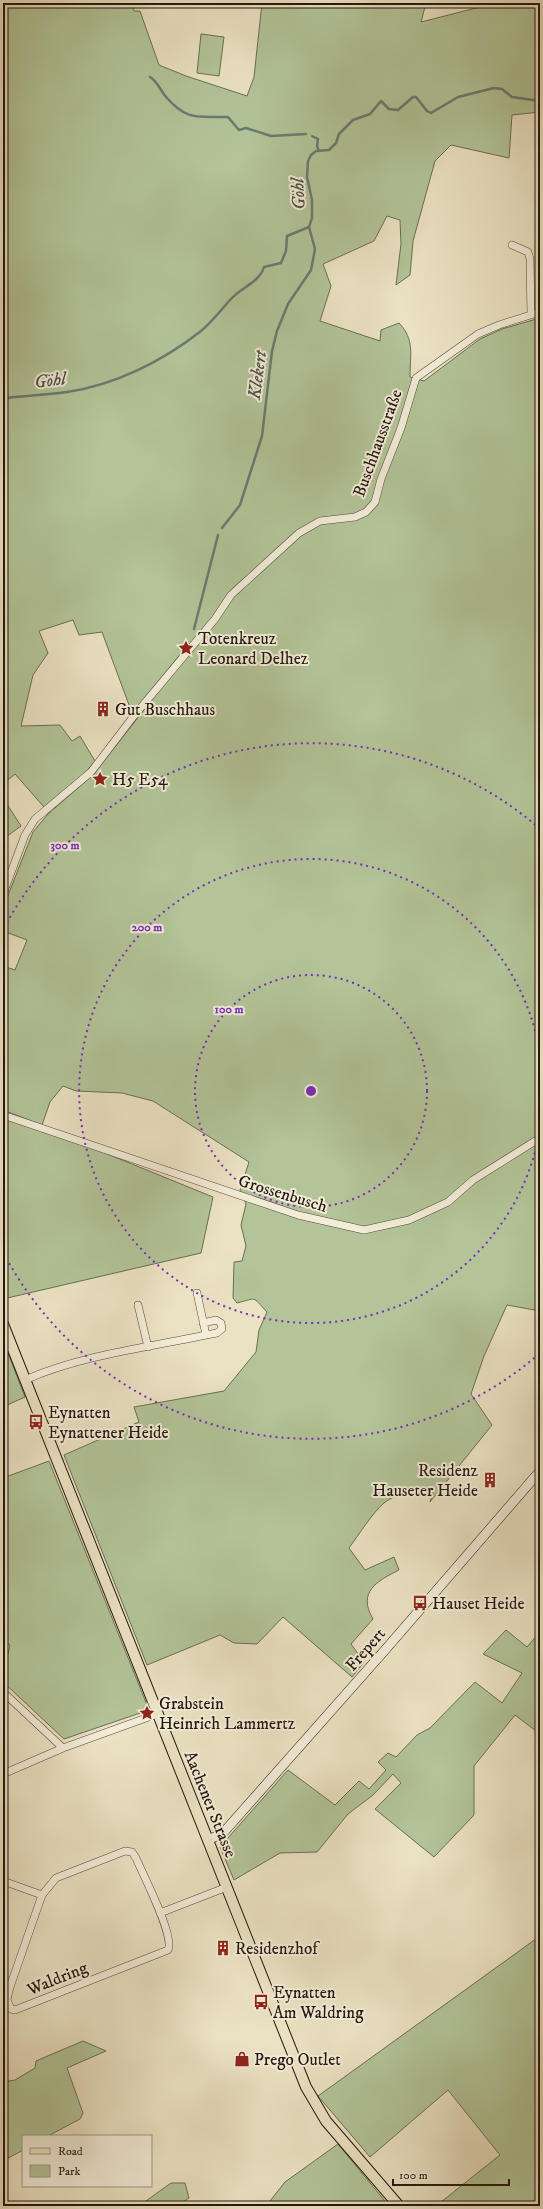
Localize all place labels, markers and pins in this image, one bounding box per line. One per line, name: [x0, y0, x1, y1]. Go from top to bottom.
place label: Totenkreuz Leonard Delhez: [198, 628, 309, 670]
place icon: Totenkreuz Leonard Delhez: [177, 639, 195, 657]
place label: Gut Buschhaus: [115, 699, 215, 721]
building icon: Gut Buschhaus: [94, 700, 112, 718]
place label: H5 E54: [112, 769, 169, 791]
place icon: H5 E54: [91, 770, 109, 788]
centre of rings: [304, 1084, 318, 1098]
place label: Eynatten Eynattener Heide: [48, 1402, 169, 1444]
bus stop icon: Eynatten Eynattener Heide: [27, 1413, 45, 1431]
place label: Residenz Hauseter Heide: [372, 1460, 479, 1502]
building icon: Residenz Hauseter Heide: [481, 1471, 499, 1489]
place label: Hauset Heide: [432, 1593, 524, 1615]
bus stop icon: Hauset Heide: [411, 1594, 429, 1612]
place label: Grabstein Heinrich Lammertz: [159, 1693, 296, 1735]
place icon: Grabstein Heinrich Lammertz: [138, 1704, 156, 1722]
place label: Residenzhof: [235, 1938, 320, 1960]
building icon: Residenzhof: [214, 1939, 232, 1957]
place label: Eynatten Am Waldring: [273, 1982, 364, 2024]
bus stop icon: Eynatten Am Waldring: [252, 1993, 270, 2011]
place label: Prego Outlet: [254, 2049, 341, 2071]
shop icon: Prego Outlet: [233, 2050, 251, 2068]

